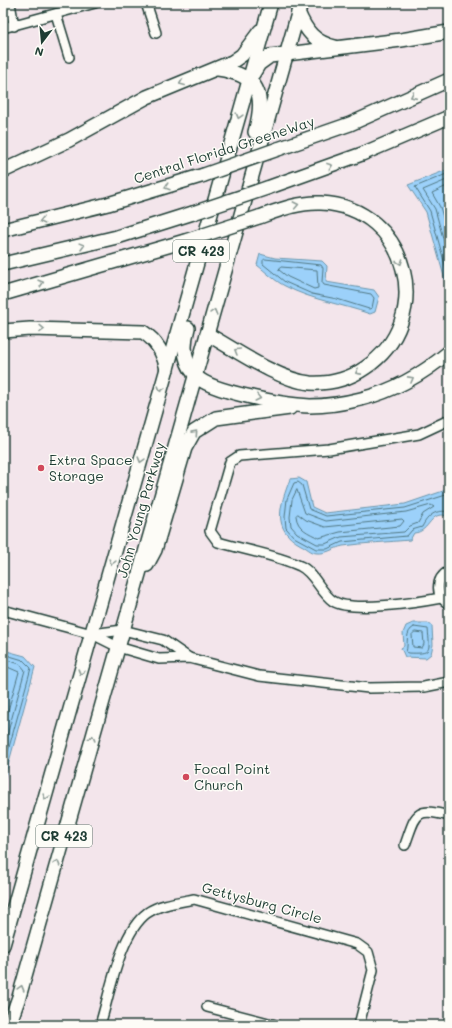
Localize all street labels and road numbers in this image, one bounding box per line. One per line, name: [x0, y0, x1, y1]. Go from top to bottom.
street label: Central Florida GreeneWay: [131, 111, 317, 188]
road number: CR 423: [173, 240, 229, 262]
street label: John Young Parkway: [112, 440, 169, 580]
road number: CR 423: [36, 825, 92, 847]
street label: Gettysburg Circle: [200, 877, 324, 928]

